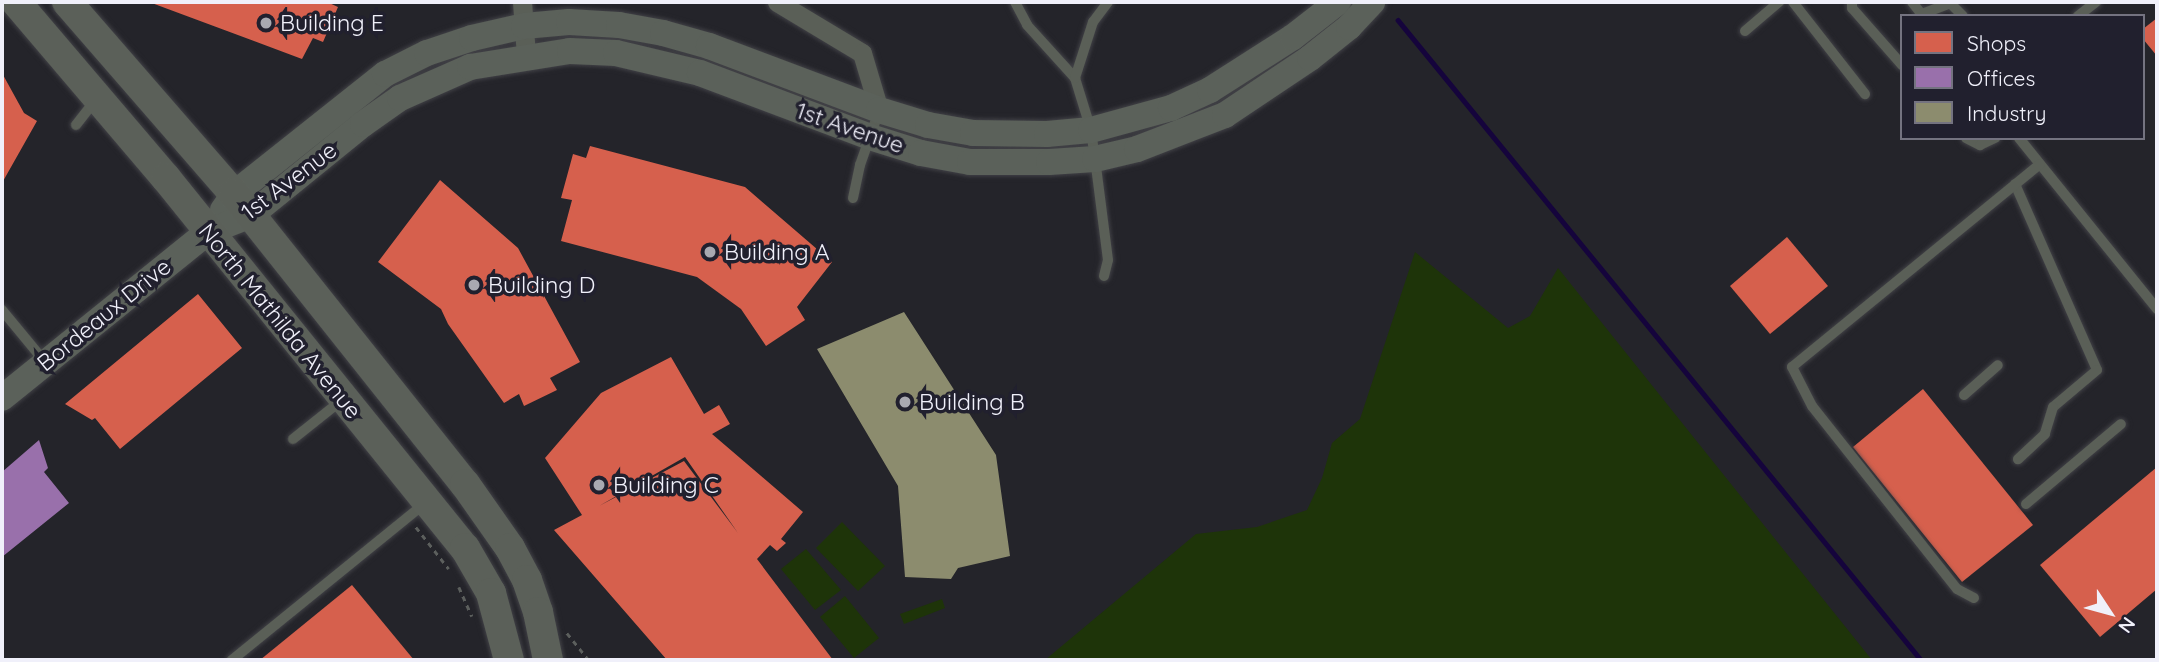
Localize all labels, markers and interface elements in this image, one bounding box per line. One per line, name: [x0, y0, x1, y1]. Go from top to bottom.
place label: Building E: [280, 9, 384, 37]
legend: [1900, 14, 2145, 140]
marker: Building E: [258, 15, 274, 31]
text: Shops: [1967, 30, 2026, 56]
text: Offices: [1967, 65, 2035, 91]
street label: 1st Avenue: [793, 97, 907, 159]
text: Industry: [1967, 100, 2046, 126]
street label: 1st Avenue: [236, 136, 342, 226]
street label: North Mathilda Avenue: [193, 218, 367, 424]
place label: Building A: [724, 238, 830, 266]
marker: Building A: [702, 244, 718, 260]
street label: Bordeaux Drive: [32, 253, 176, 377]
place label: Building D: [488, 271, 595, 299]
marker: Building D: [466, 277, 482, 293]
place label: Building B: [919, 388, 1025, 416]
marker: Building B: [897, 394, 913, 410]
place label: Building C: [613, 471, 719, 499]
marker: Building C: [591, 477, 607, 493]
north arrow: [2075, 578, 2145, 648]
text: N: [2113, 613, 2141, 638]

